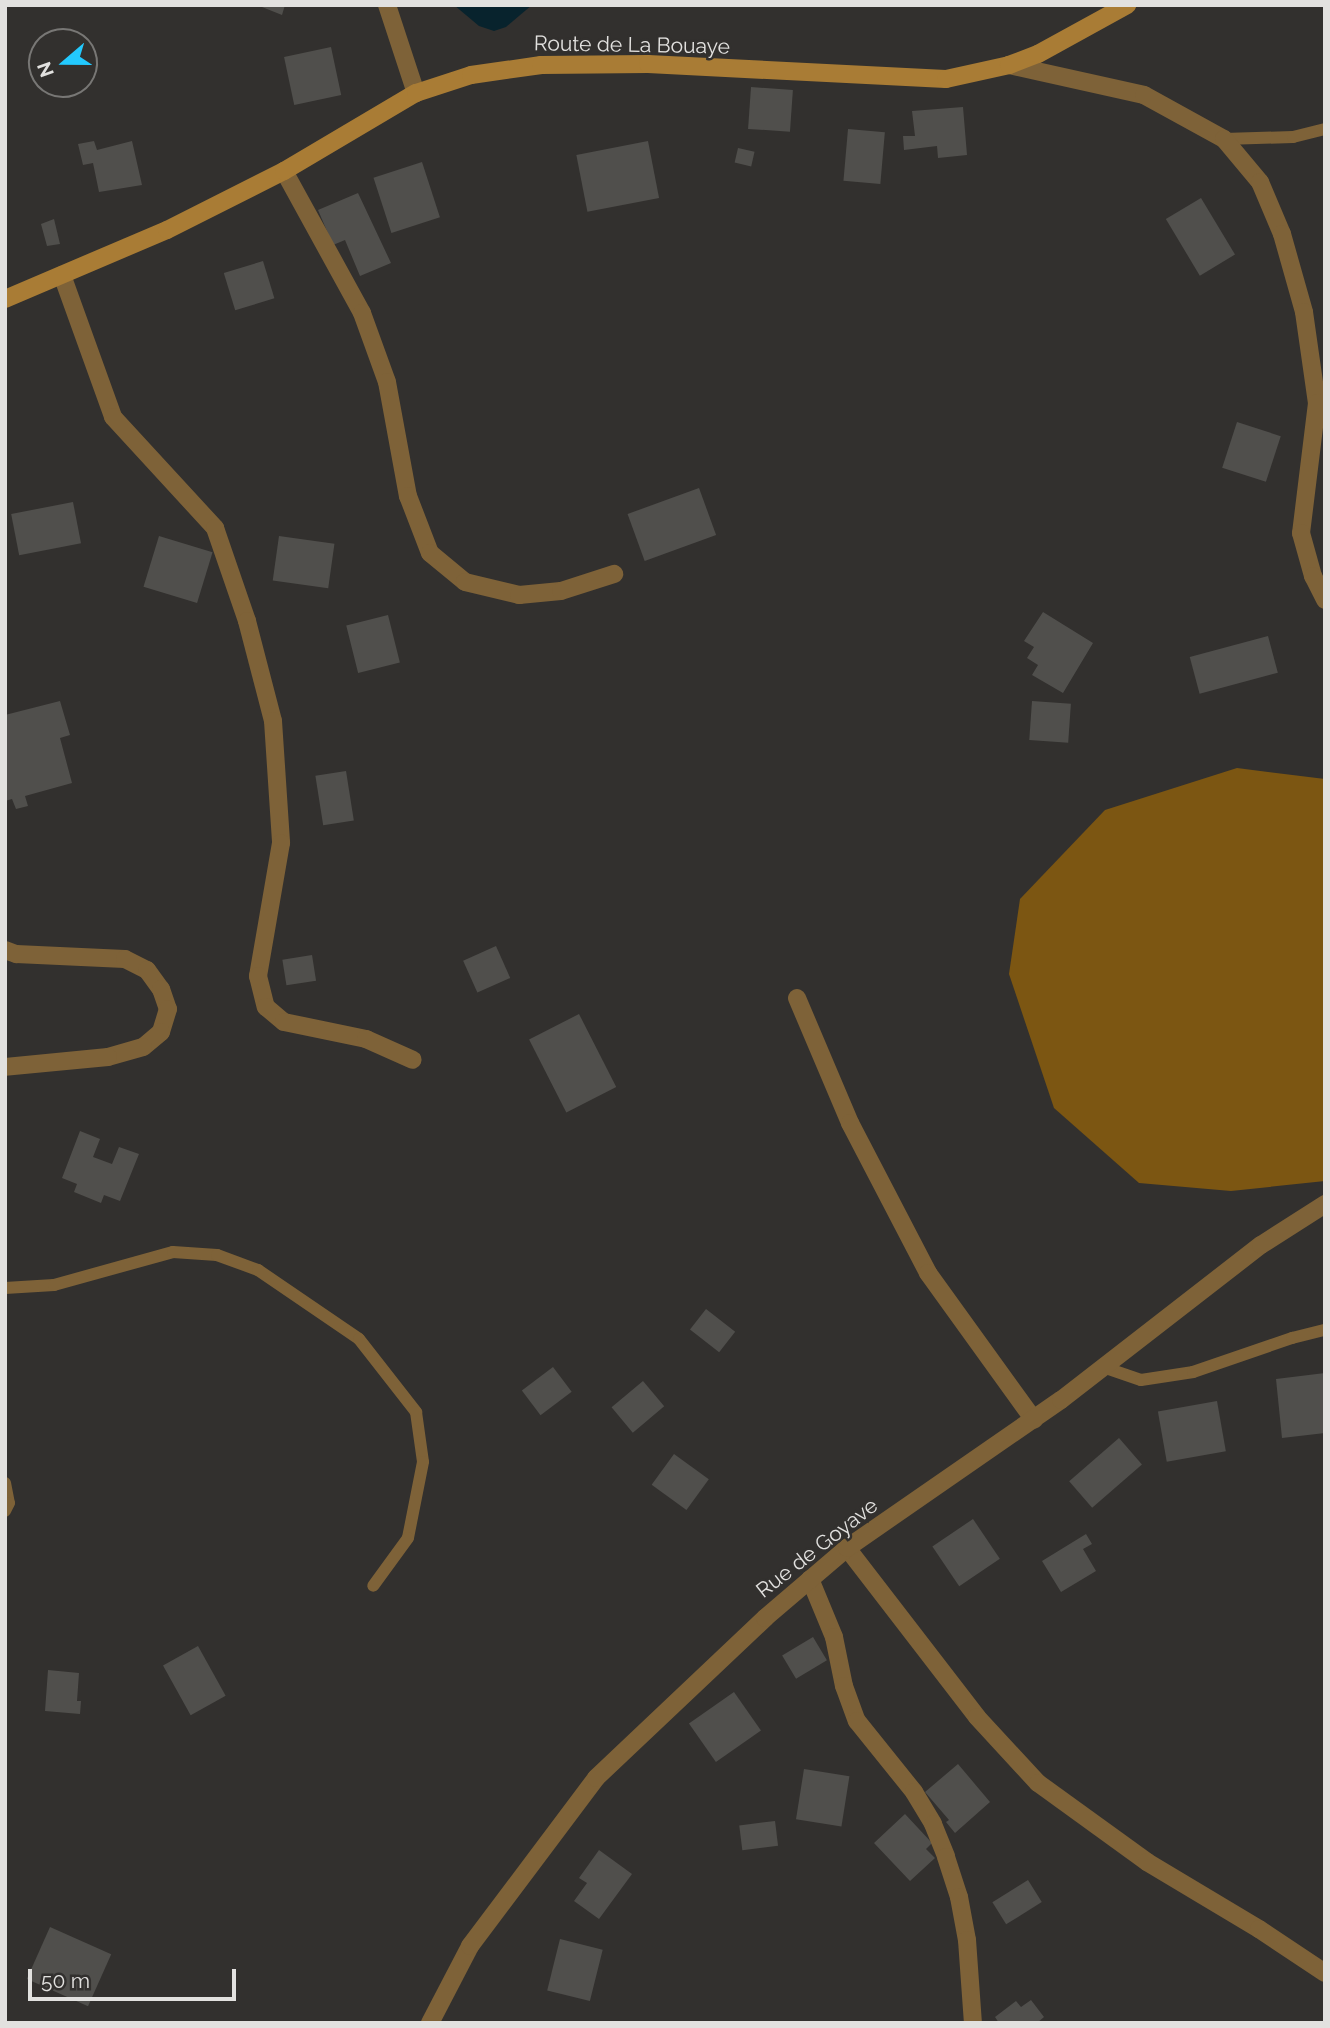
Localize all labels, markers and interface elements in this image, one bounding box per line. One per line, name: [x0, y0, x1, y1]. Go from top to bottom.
north arrow: [28, 28, 98, 98]
street label: Route de La Bouaye: [534, 31, 730, 59]
text: N: [32, 59, 58, 80]
street label: Rue de Goyave: [751, 1493, 883, 1603]
scale bar: [32, 1954, 240, 1998]
text: 50 m: [41, 1968, 90, 1993]

